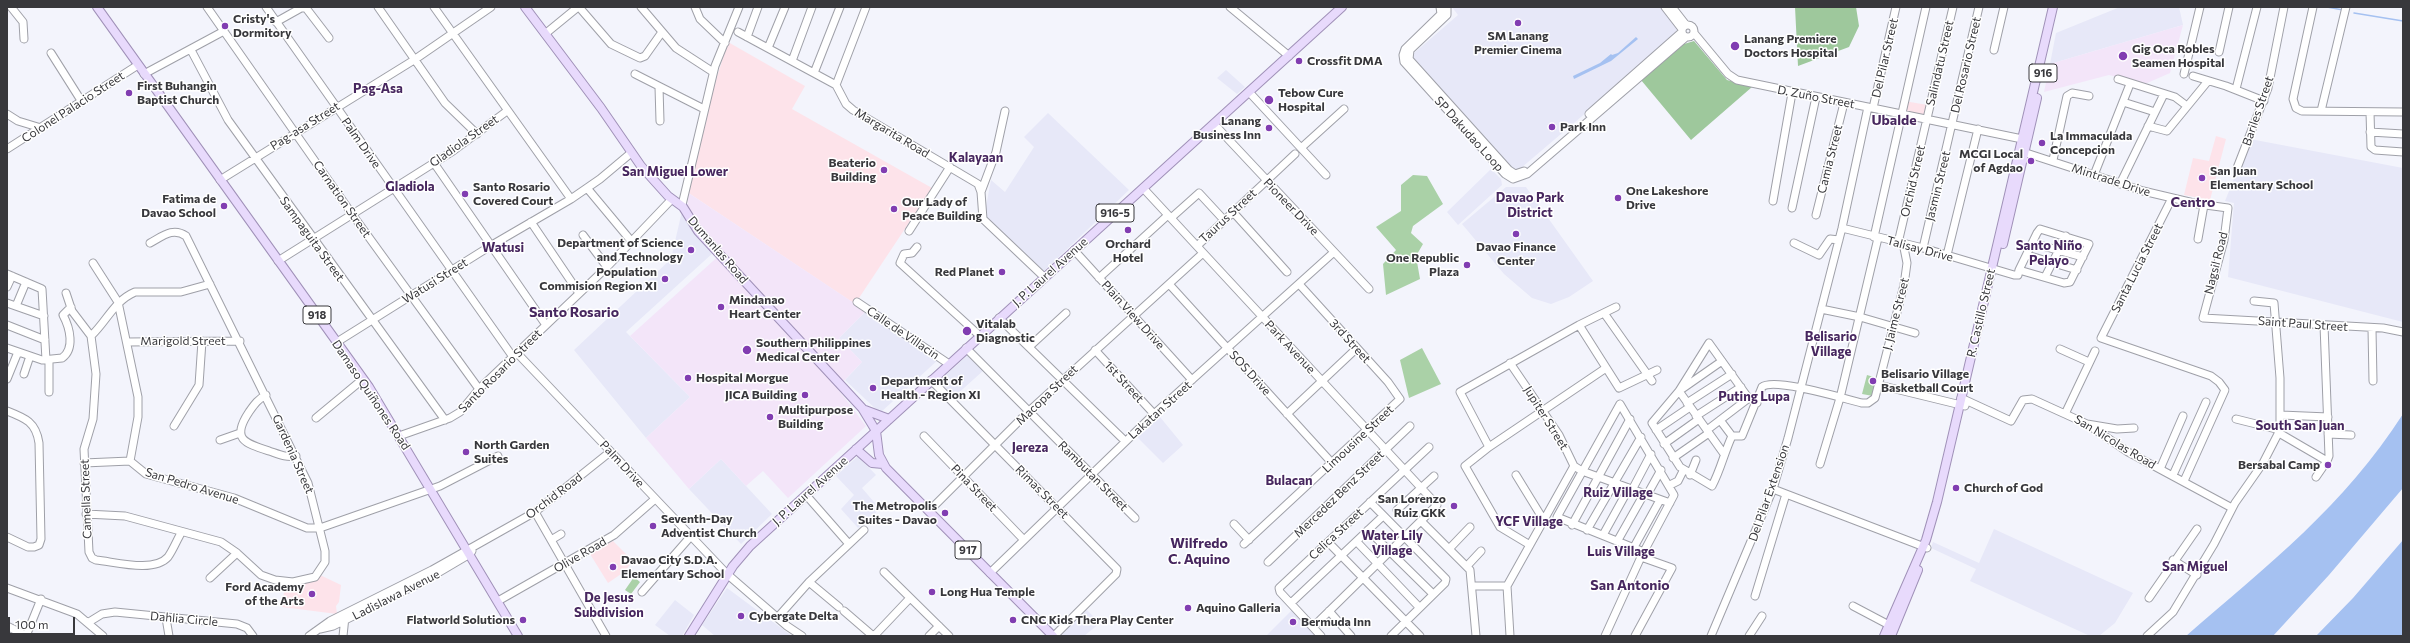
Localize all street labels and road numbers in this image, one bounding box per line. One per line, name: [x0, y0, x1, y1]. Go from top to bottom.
street label: Del Rosario Street: [1948, 16, 1984, 114]
street label: Del Pilar Street: [1869, 17, 1901, 99]
street label: Salindatu Street: [1923, 19, 1957, 107]
road number: 916: [2029, 64, 2057, 82]
street label: Colonel Palacio Street: [19, 68, 127, 146]
street label: Bariles Street: [2239, 74, 2277, 148]
street label: D. Zuño Street: [1776, 82, 1856, 112]
street label: SP Dakudao Loop: [1431, 93, 1507, 175]
street label: Pag-asa Street: [268, 99, 342, 153]
street label: Margarita Road: [852, 105, 932, 161]
street label: Gladiola Street: [427, 112, 501, 170]
street label: Palm Drive: [338, 115, 384, 171]
street label: Camia Street: [1814, 123, 1846, 195]
street label: Orchid Street: [1898, 144, 1928, 218]
street label: Jasmin Street: [1922, 149, 1954, 223]
street label: Carnation Street: [310, 158, 374, 240]
street label: Mintrade Drive: [2070, 161, 2152, 199]
street label: Pioneer Drive: [1260, 176, 1322, 238]
street label: Taurus Street: [1196, 186, 1260, 246]
street label: Sampaguita Street: [277, 194, 347, 284]
road number: 916-5: [1096, 204, 1134, 222]
street label: Dumanlas Road: [685, 213, 751, 287]
street label: Santa Lucia Street: [2108, 221, 2166, 315]
street label: Nagsil Road: [2201, 230, 2231, 296]
street label: Talisay Drive: [1885, 233, 1955, 265]
street label: J. P. Laurel Avenue: [1009, 234, 1091, 310]
street label: Watusi Street: [400, 255, 470, 307]
street label: R. Castillo Street: [1964, 267, 1998, 359]
street label: J. Jaime Street: [1880, 276, 1912, 352]
street label: Plain View Drive: [1098, 278, 1168, 352]
street label: Calle de Villacin: [864, 303, 942, 363]
road number: 918: [303, 306, 331, 324]
street label: Saint Paul Street: [2257, 314, 2349, 334]
street label: 3rd Street: [1326, 316, 1374, 366]
street label: Park Avenue: [1262, 317, 1318, 377]
street label: Santo Rosario Street: [455, 326, 545, 416]
street label: Marigold Street: [140, 334, 226, 348]
street label: Damaso Quiñones Road: [329, 337, 413, 453]
street label: SOS Drive: [1226, 348, 1274, 398]
street label: 1st Street: [1101, 358, 1147, 406]
street label: Macopa Street: [1013, 362, 1081, 428]
street label: Lakatan Street: [1125, 378, 1195, 442]
street label: Jupiter Street: [1521, 383, 1571, 453]
street label: Limousine Street: [1319, 402, 1397, 476]
street label: Gardenia Street: [269, 412, 317, 496]
street label: San Nicolas Road: [2072, 412, 2158, 472]
street label: Palm Drive: [597, 438, 647, 490]
street label: Rambutan Street: [1055, 438, 1131, 514]
street label: Del Pilar Extension: [1746, 443, 1792, 543]
street label: Mercedez Benz Street: [1291, 447, 1387, 541]
street label: J. P. Laurel Avenue: [769, 453, 851, 529]
street label: Camella Street: [77, 459, 95, 539]
street label: Pina Street: [948, 461, 1000, 515]
street label: Rimas Street: [1012, 462, 1072, 522]
street label: San Pedro Avenue: [143, 465, 241, 507]
street label: Orchid Road: [523, 470, 585, 522]
street label: Celica Street: [1306, 505, 1366, 563]
street label: Olive Road: [551, 534, 609, 576]
road number: 917: [955, 541, 981, 559]
street label: Ladislawa Avenue: [350, 567, 442, 623]
street label: Dahlia Circle: [150, 609, 218, 629]

